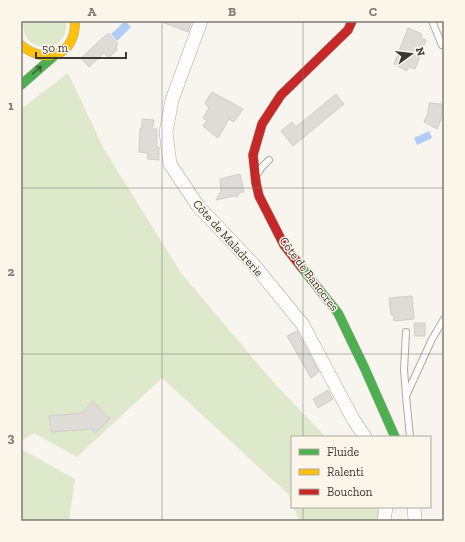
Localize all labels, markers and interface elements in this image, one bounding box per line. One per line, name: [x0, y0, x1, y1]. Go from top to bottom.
text: A: [88, 4, 97, 19]
text: B: [228, 4, 236, 19]
text: C: [369, 4, 377, 19]
scale bar: [36, 34, 126, 60]
north arrow: [391, 34, 431, 74]
text: 50 m: [42, 41, 69, 55]
text: N: [413, 46, 428, 58]
one-way arrow: [32, 66, 43, 75]
text: 1: [8, 98, 14, 113]
street label: Côte de Maladrerie: [190, 197, 266, 279]
street label: Côte de Banocres: [277, 234, 341, 314]
text: 2: [8, 264, 15, 279]
text: 3: [8, 430, 15, 445]
legend: [291, 436, 431, 508]
text: Fluide: [327, 445, 360, 459]
text: Ralenti: [327, 465, 364, 479]
text: Bouchon: [327, 485, 373, 499]

